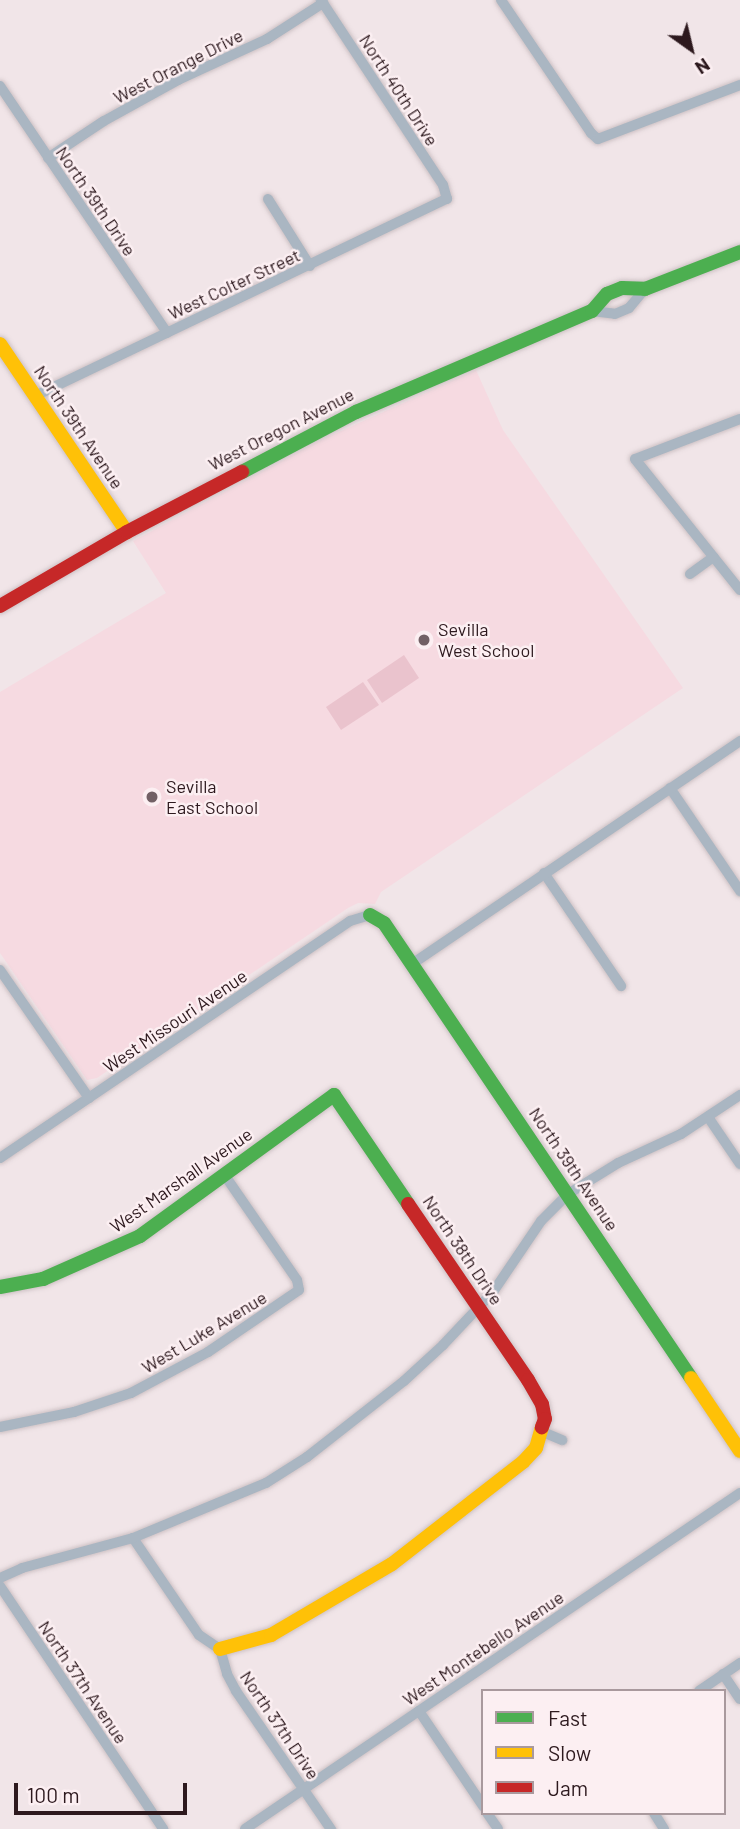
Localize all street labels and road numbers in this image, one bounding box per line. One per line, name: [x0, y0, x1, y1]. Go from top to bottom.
street label: West Orange Drive: [110, 24, 246, 108]
street label: North 40th Drive: [355, 30, 443, 150]
street label: North 39th Drive: [51, 142, 141, 260]
street label: West Colter Street: [165, 244, 303, 324]
street label: North 39th Avenue: [30, 361, 128, 493]
street label: West Oregon Avenue: [205, 383, 357, 475]
street label: West Missouri Avenue: [99, 965, 251, 1077]
street label: North 39th Avenue: [525, 1103, 623, 1235]
street label: West Marshall Avenue: [106, 1123, 256, 1237]
street label: North 38th Drive: [418, 1191, 508, 1309]
street label: West Luke Avenue: [138, 1286, 270, 1378]
street label: West Montebello Avenue: [398, 1586, 568, 1710]
street label: North 37th Avenue: [34, 1616, 132, 1748]
street label: North 37th Drive: [236, 1667, 324, 1783]

